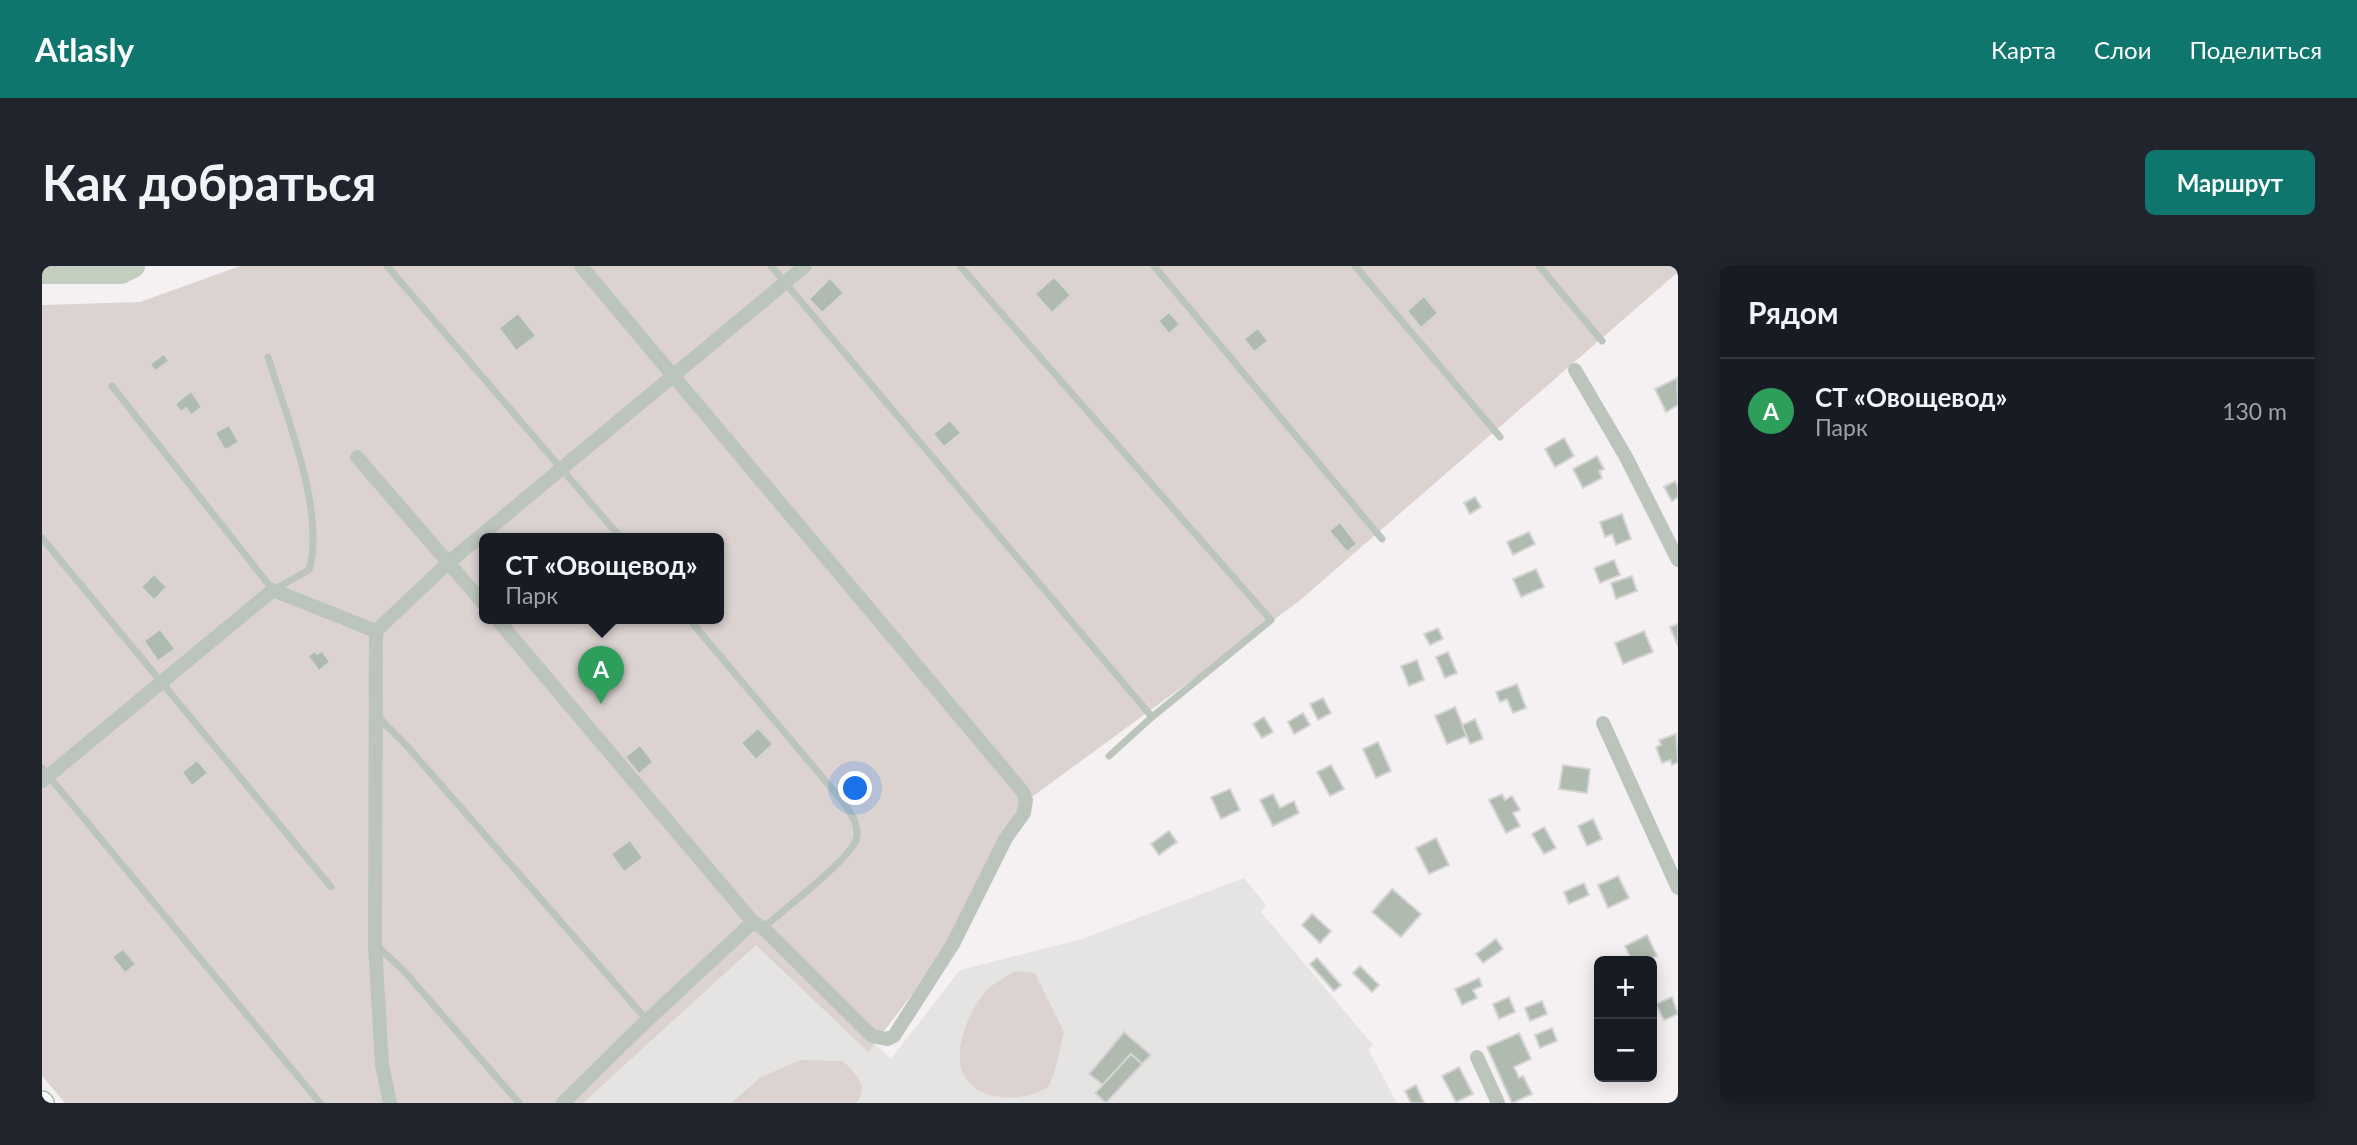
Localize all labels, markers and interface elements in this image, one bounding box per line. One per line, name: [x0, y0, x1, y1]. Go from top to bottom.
text: Atlasly: [35, 29, 134, 69]
text: Карта: [1991, 35, 2056, 64]
text: Слои: [2094, 35, 2151, 64]
text: Поделиться: [2189, 35, 2322, 64]
button: Маршрут: [2145, 150, 2315, 215]
text: Как добраться: [42, 153, 376, 211]
text: Рядом: [1748, 294, 1838, 330]
text: СТ «Овощевод»: [1815, 381, 2007, 413]
text: A: [1763, 397, 1779, 425]
text: 130 m: [2222, 397, 2287, 425]
text: Парк: [1815, 413, 1868, 441]
popup: [479, 533, 724, 624]
text: СТ «Овощевод»: [505, 549, 698, 581]
text: Парк: [505, 581, 558, 609]
pin: A: [578, 646, 624, 704]
your location: [838, 771, 872, 805]
map controls: [1594, 956, 1657, 1082]
button: +: [1594, 956, 1657, 1019]
button: −: [1594, 1019, 1657, 1082]

